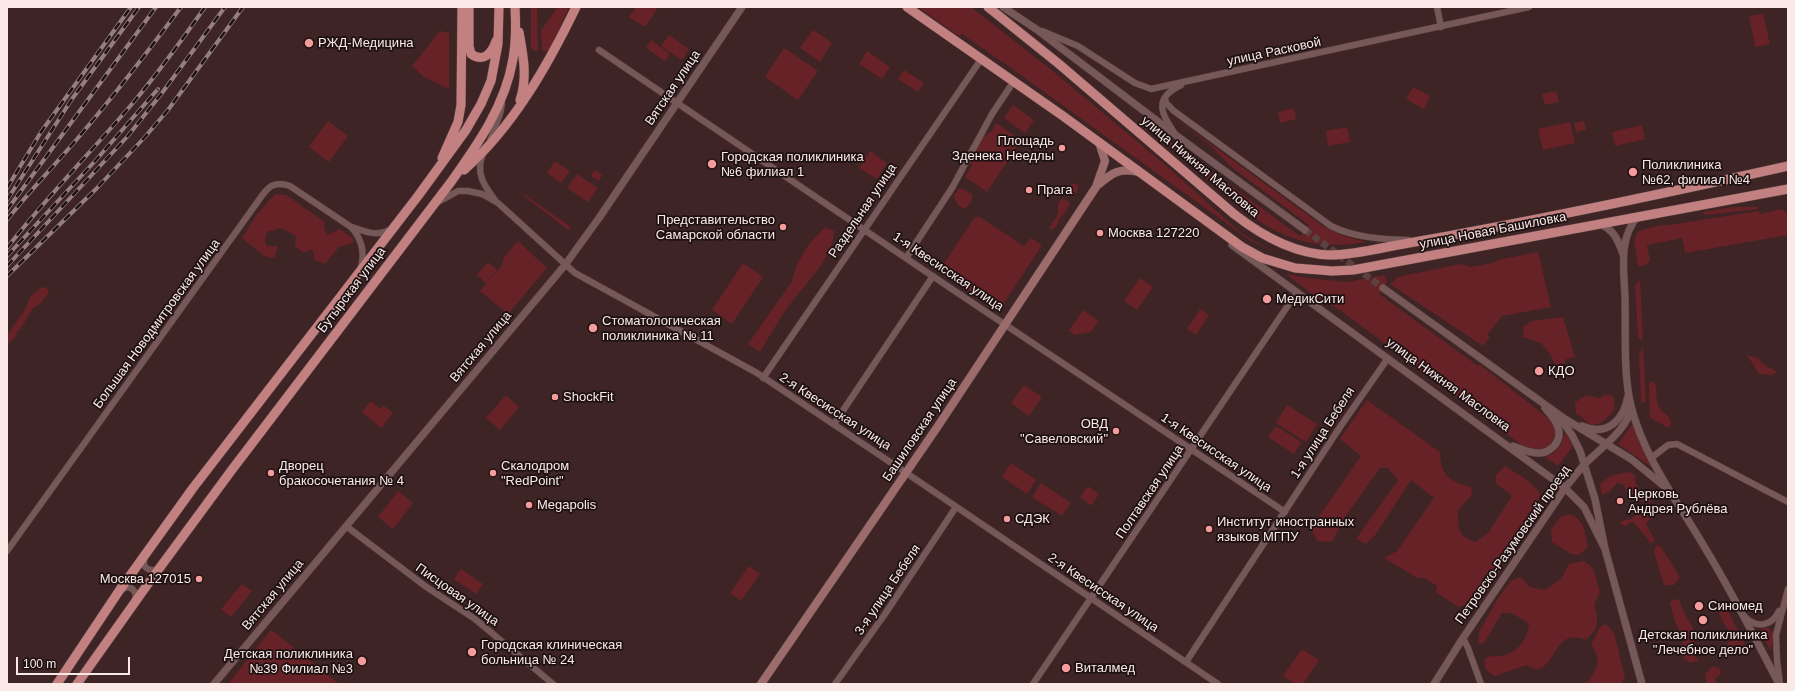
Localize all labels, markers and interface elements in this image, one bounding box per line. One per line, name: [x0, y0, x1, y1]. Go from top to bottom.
street label: улица Расковой: [1226, 34, 1322, 70]
place label: РЖД-Медицина: [318, 35, 414, 51]
marker: РЖД-Медицина: [303, 37, 315, 49]
street label: Вятская улица: [642, 47, 704, 129]
street label: улица Нижняя Масловка: [1138, 113, 1262, 221]
place label: Площадь Зденека Неедлы: [952, 133, 1054, 164]
marker: Площадь Зденека Неедлы: [1057, 143, 1067, 153]
place label: Городская поликлиника №6 филиал 1: [721, 149, 864, 180]
place label: Поликлиника №62, филиал №4: [1642, 157, 1750, 188]
marker: Городская поликлиника №6 филиал 1: [706, 158, 718, 170]
street label: Раздельная улица: [826, 161, 900, 261]
marker: Поликлиника №62, филиал №4: [1627, 166, 1639, 178]
place label: Прага: [1037, 182, 1072, 198]
marker: Прага: [1024, 185, 1034, 195]
street label: улица Новая Башиловка: [1418, 209, 1568, 253]
place label: Представительство Самарской области: [656, 212, 775, 243]
marker: Представительство Самарской области: [778, 222, 788, 232]
place label: Москва 127220: [1108, 225, 1199, 241]
marker: Москва 127220: [1095, 228, 1105, 238]
street label: 1-я Квесисская улица: [890, 229, 1006, 315]
street label: Большая Новодмитровская улица: [90, 236, 224, 412]
street label: Бутырская улица: [315, 244, 389, 336]
place label: МедикСити: [1276, 291, 1344, 307]
marker: МедикСити: [1261, 293, 1273, 305]
street label: Вятская улица: [447, 308, 515, 386]
place label: Стоматологическая поликлиника № 11: [602, 313, 721, 344]
marker: Стоматологическая поликлиника № 11: [587, 322, 599, 334]
street label: улица Нижняя Масловка: [1383, 335, 1513, 435]
place label: КДО: [1548, 363, 1574, 379]
marker: КДО: [1533, 365, 1545, 377]
street label: 2-я Квесисская улица: [776, 370, 894, 454]
street label: Башиловская улица: [880, 375, 960, 485]
street label: 1-я улица Бебеля: [1288, 384, 1358, 482]
place label: ShockFit: [563, 389, 614, 405]
marker: ShockFit: [550, 392, 560, 402]
street label: 1-я Квесисская улица: [1158, 410, 1274, 496]
place label: ОВД "Савеловский": [1020, 416, 1108, 447]
marker: ОВД "Савеловский": [1111, 426, 1121, 436]
street label: Полтавская улица: [1113, 442, 1187, 542]
place label: Дворец бракосочетания № 4: [279, 458, 404, 489]
place label: Скалодром "RedPoint": [501, 458, 569, 489]
street label: Петровско-Разумовский проезд: [1452, 463, 1574, 627]
marker: Дворец бракосочетания № 4: [266, 468, 276, 478]
marker: Скалодром "RedPoint": [488, 468, 498, 478]
place label: Церковь Андрея Рублёва: [1628, 486, 1728, 517]
marker: Церковь Андрея Рублёва: [1615, 496, 1625, 506]
place label: Megapolis: [537, 497, 596, 513]
marker: Megapolis: [524, 500, 534, 510]
place label: СДЭК: [1015, 511, 1050, 527]
marker: СДЭК: [1002, 514, 1012, 524]
place label: Институт иностранных языков МГПУ: [1217, 514, 1354, 545]
marker: Институт иностранных языков МГПУ: [1204, 524, 1214, 534]
street label: 3-я улица Бебеля: [852, 542, 924, 638]
street label: 2-я Квесисская улица: [1045, 550, 1161, 636]
street label: Вятская улица: [239, 556, 307, 634]
street label: Писцовая улица: [412, 561, 502, 629]
place label: Москва 127015: [100, 571, 191, 587]
marker: Москва 127015: [194, 574, 204, 584]
place label: Синомед: [1708, 598, 1763, 614]
marker: Синомед: [1693, 600, 1705, 612]
marker: Детская поликлиника "Лечебное дело": [1697, 614, 1709, 626]
place label: Детская поликлиника "Лечебное дело": [1639, 627, 1767, 658]
place label: Городская клиническая больница № 24: [481, 637, 622, 668]
place label: Детская поликлиника №39 Филиал №3: [224, 646, 353, 677]
marker: Городская клиническая больница № 24: [466, 646, 478, 658]
scale bar: [18, 649, 132, 675]
marker: Детская поликлиника №39 Филиал №3: [356, 655, 368, 667]
text: 100 m: [23, 657, 56, 671]
place label: Виталмед: [1075, 660, 1135, 676]
marker: Виталмед: [1060, 662, 1072, 674]

